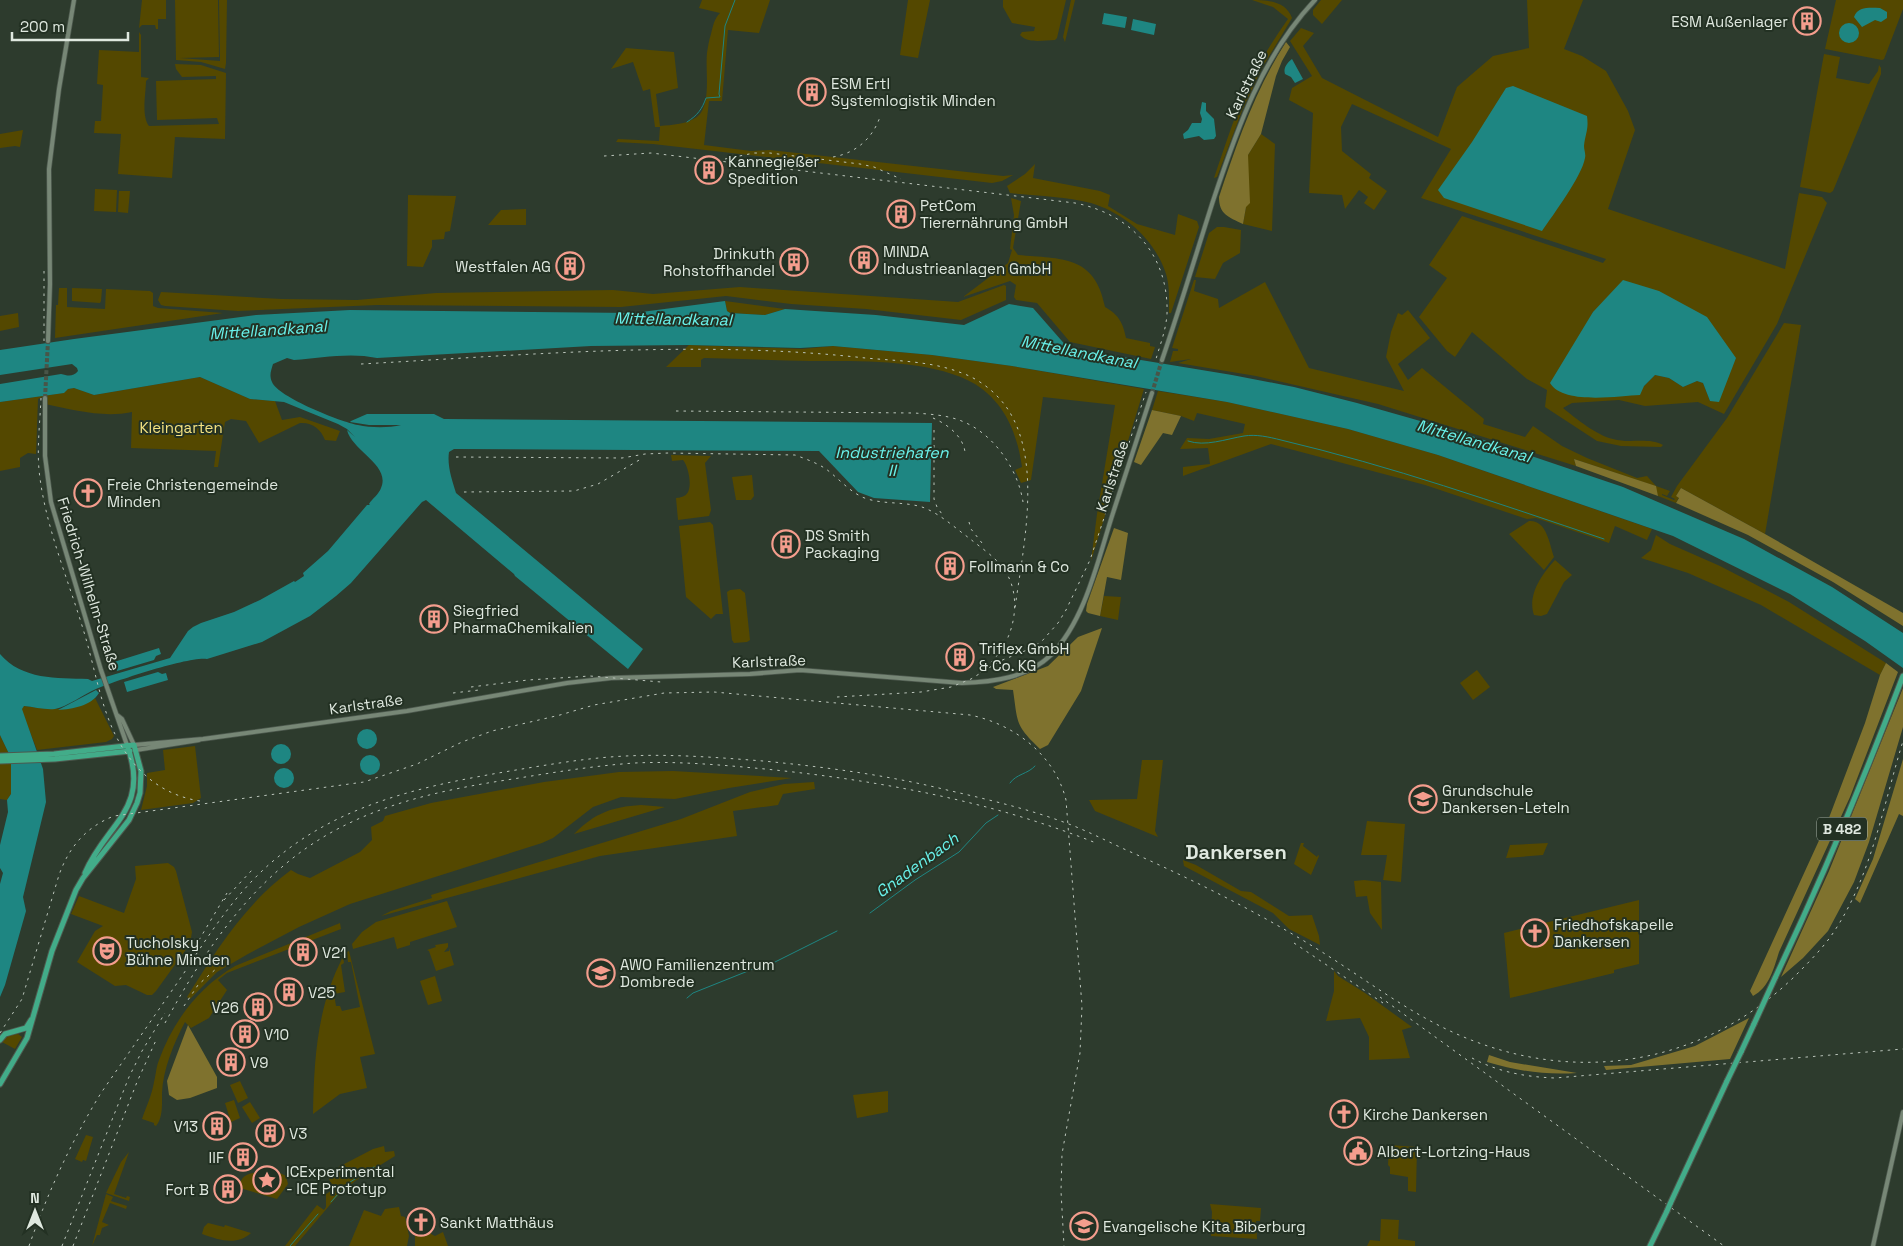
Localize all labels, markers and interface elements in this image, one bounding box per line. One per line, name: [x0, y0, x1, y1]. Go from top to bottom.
building icon: ESM Außenlager: [1792, 6, 1822, 36]
scale bar: [12, 10, 129, 42]
place label: ESM Außenlager: [1671, 12, 1788, 31]
text: 200 m: [20, 17, 65, 36]
street label: Karlstraße: [1221, 46, 1271, 121]
place label: ESM Ertl Systemlogistik Minden: [831, 74, 996, 110]
building icon: ESM Ertl Systemlogistik Minden: [797, 77, 827, 107]
place label: Kannegießer Spedition: [728, 152, 820, 188]
building icon: Kannegießer Spedition: [694, 155, 724, 185]
place label: PetCom Tierernährung GmbH: [920, 196, 1068, 232]
building icon: PetCom Tierernährung GmbH: [886, 199, 916, 229]
place label: MINDA Industrieanlagen GmbH: [883, 242, 1051, 278]
place label: Drinkuth Rohstoffhandel: [663, 244, 775, 280]
building icon: MINDA Industrieanlagen GmbH: [849, 245, 879, 275]
building icon: Drinkuth Rohstoffhandel: [779, 247, 809, 277]
building icon: Westfalen AG: [555, 251, 585, 281]
place label: Westfalen AG: [455, 257, 551, 276]
water label: Mittellandkanal: [614, 307, 734, 331]
water label: Mittellandkanal: [209, 315, 329, 345]
water label: Mittellandkanal: [1019, 330, 1141, 374]
water label: Mittellandkanal: [1415, 415, 1535, 468]
park label: Kleingarten: [139, 418, 223, 437]
street label: Karlstraße: [1092, 438, 1133, 514]
water label: Industriehafen II: [835, 442, 950, 481]
place label: Freie Christengemeinde Minden: [107, 475, 278, 511]
church icon: Freie Christengemeinde Minden: [73, 478, 103, 508]
street label: Friedrich-Wilhelm-Straße: [54, 495, 124, 673]
place label: DS Smith Packaging: [805, 526, 880, 562]
building icon: DS Smith Packaging: [771, 529, 801, 559]
building icon: Follmann & Co: [935, 551, 965, 581]
place label: Follmann & Co: [969, 557, 1069, 576]
place label: Siegfried PharmaChemikalien: [453, 601, 593, 637]
building icon: Siegfried PharmaChemikalien: [419, 604, 449, 634]
place label: Triflex GmbH & Co. KG: [979, 639, 1069, 675]
building icon: Triflex GmbH & Co. KG: [945, 642, 975, 672]
street label: Karlstraße: [732, 650, 806, 672]
street label: Karlstraße: [328, 689, 404, 719]
place label: Grundschule Dankersen-Leteln: [1442, 781, 1570, 817]
school or university icon: Grundschule Dankersen-Leteln: [1408, 784, 1438, 814]
road number: B 482: [1817, 818, 1867, 841]
water label: Gnadenbach: [871, 827, 964, 902]
district label: Dankersen: [1185, 839, 1287, 865]
place label: Friedhofskapelle Dankersen: [1554, 915, 1674, 951]
church icon: Friedhofskapelle Dankersen: [1520, 918, 1550, 948]
place label: Tucholsky Bühne Minden: [126, 933, 230, 969]
theatre icon: Tucholsky Bühne Minden: [92, 936, 122, 966]
building icon: V21: [288, 937, 318, 967]
place label: V21: [322, 943, 347, 962]
place label: AWO Familienzentrum Dombrede: [620, 955, 775, 991]
school or university icon: AWO Familienzentrum Dombrede: [586, 958, 616, 988]
building icon: V25: [274, 977, 304, 1007]
place label: V25: [308, 983, 335, 1002]
building icon: V26: [243, 992, 273, 1022]
place label: V26: [211, 998, 239, 1017]
building icon: V10: [230, 1019, 260, 1049]
place label: V10: [264, 1025, 289, 1044]
building icon: V9: [216, 1047, 246, 1077]
place label: V9: [250, 1053, 268, 1072]
church icon: Kirche Dankersen: [1329, 1099, 1359, 1129]
place label: Kirche Dankersen: [1363, 1105, 1488, 1124]
building icon: V13: [202, 1111, 232, 1141]
place label: V13: [173, 1117, 198, 1136]
building icon: V3: [255, 1118, 285, 1148]
place label: V3: [289, 1124, 307, 1143]
public building icon: Albert-Lortzing-Haus: [1343, 1136, 1373, 1166]
building icon: IIF: [228, 1142, 258, 1172]
place label: Albert-Lortzing-Haus: [1377, 1142, 1530, 1161]
place label: IIF: [209, 1148, 224, 1167]
place label: ICExperimental - ICE Prototyp: [286, 1162, 394, 1198]
place icon: ICExperimental - ICE Prototyp: [252, 1165, 282, 1195]
building icon: Fort B: [213, 1174, 243, 1204]
place label: Fort B: [165, 1180, 209, 1199]
north arrow: [10, 1186, 60, 1236]
text: N: [30, 1189, 40, 1207]
church icon: Sankt Matthäus: [406, 1207, 436, 1237]
school or university icon: Evangelische Kita Biberburg: [1069, 1211, 1099, 1241]
place label: Sankt Matthäus: [440, 1213, 554, 1232]
place label: Evangelische Kita Biberburg: [1103, 1217, 1306, 1236]

